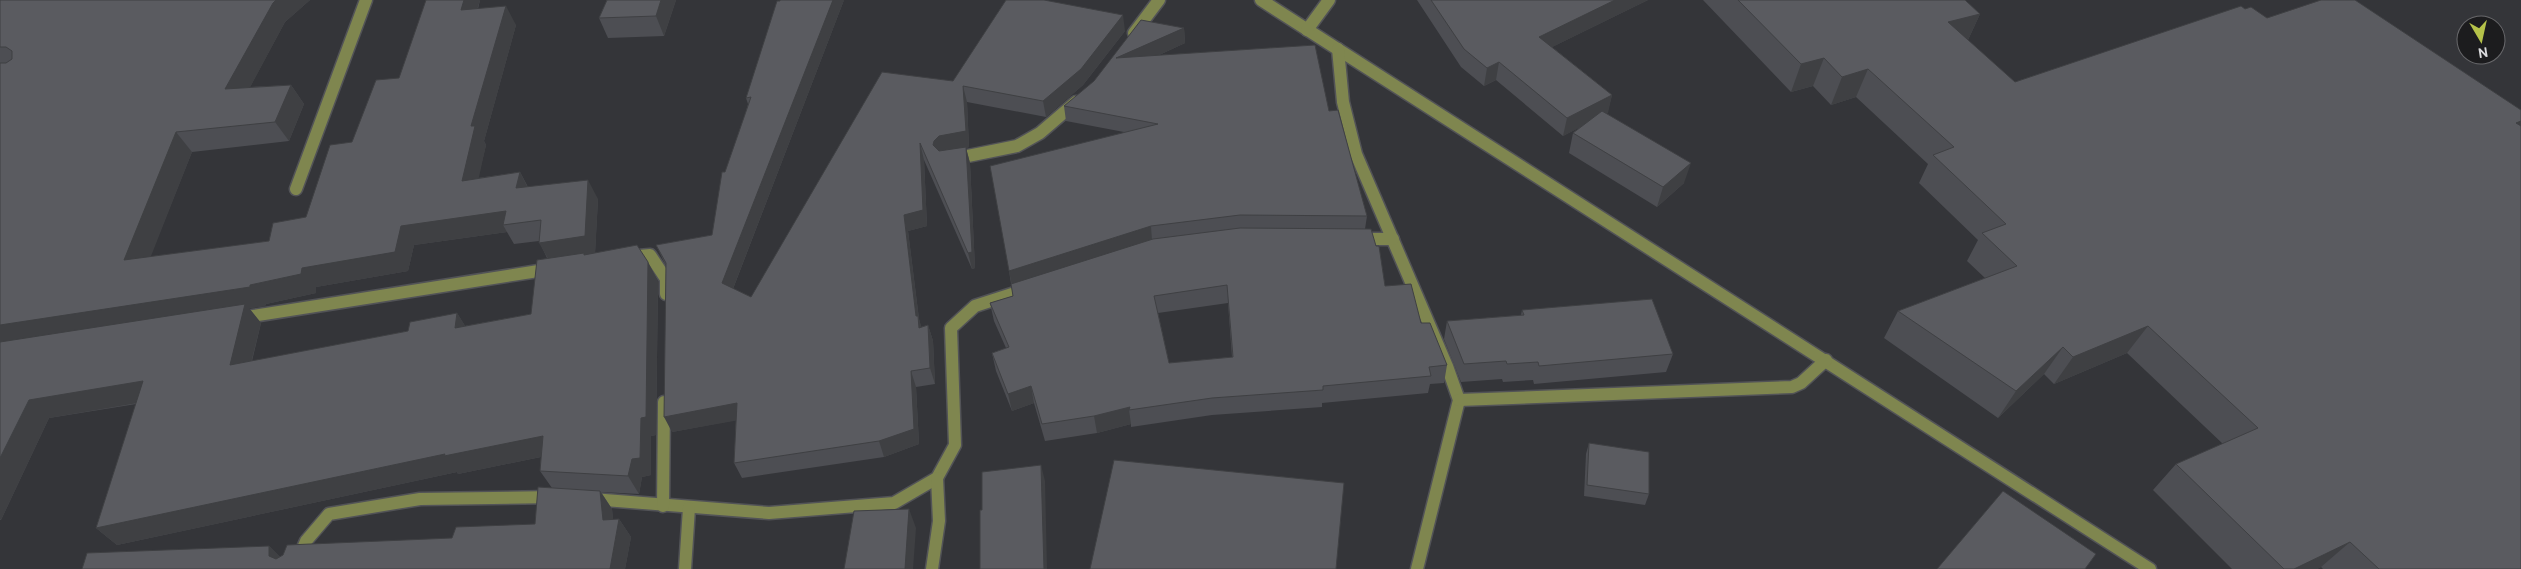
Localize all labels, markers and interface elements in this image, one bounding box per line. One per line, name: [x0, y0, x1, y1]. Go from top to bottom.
north arrow: [2456, 15, 2506, 65]
text: N: [2476, 42, 2489, 61]

